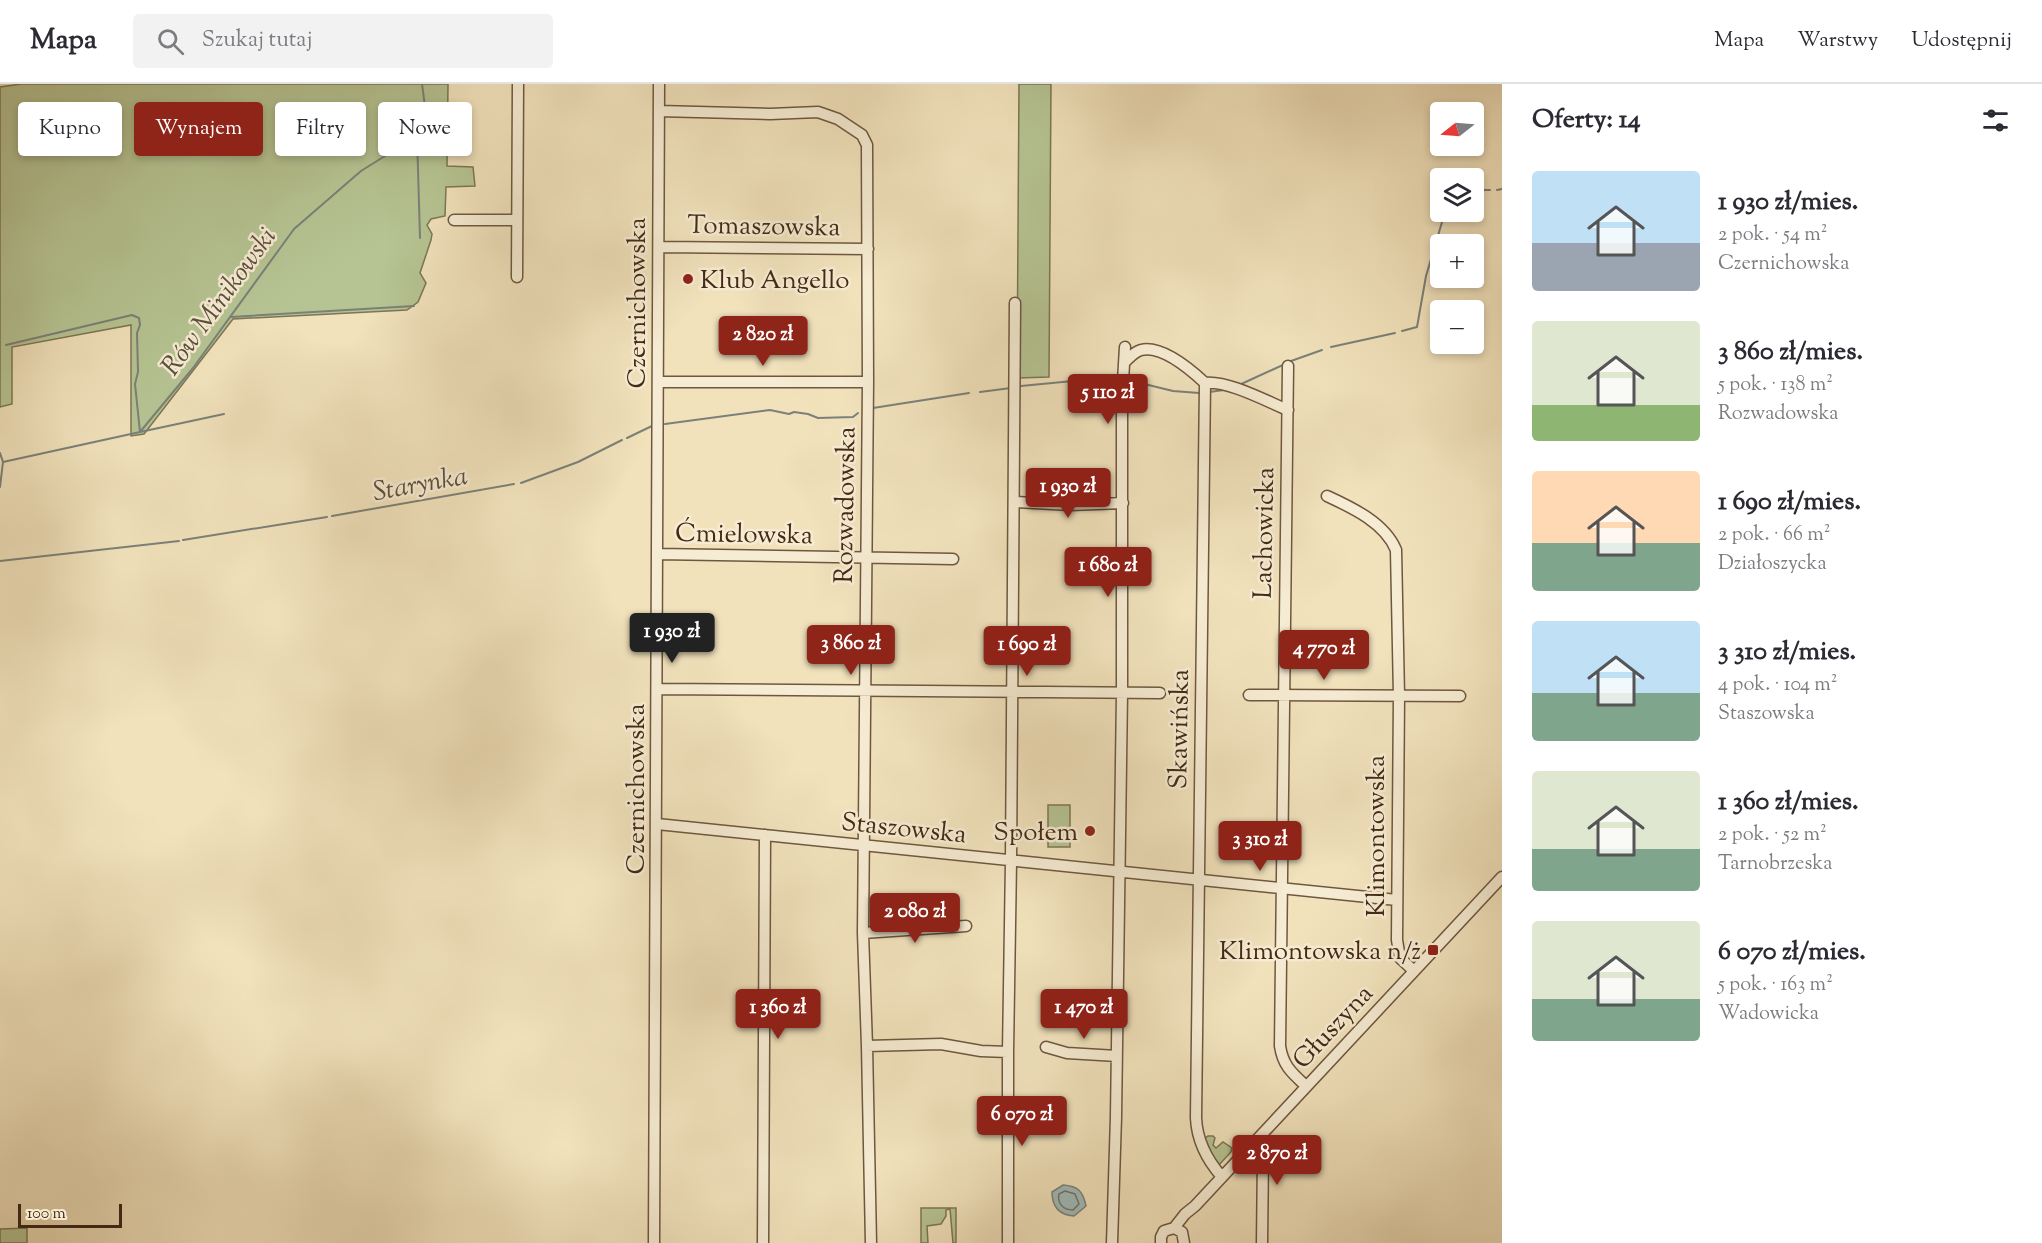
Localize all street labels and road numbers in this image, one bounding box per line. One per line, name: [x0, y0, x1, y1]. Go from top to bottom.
street label: Tomaszowska: [687, 208, 841, 247]
street label: Czernichowska: [620, 218, 657, 388]
street label: Rozwadowska: [827, 426, 866, 584]
street label: Lachowicka: [1246, 467, 1285, 599]
street label: Ćmielowska: [675, 516, 813, 555]
street label: Skawińska: [1161, 669, 1200, 789]
street label: Czernichowska: [619, 704, 656, 874]
street label: Klimontowska: [1359, 755, 1396, 917]
street label: Staszowska: [839, 805, 968, 854]
street label: Głuszyna: [1285, 977, 1383, 1078]

